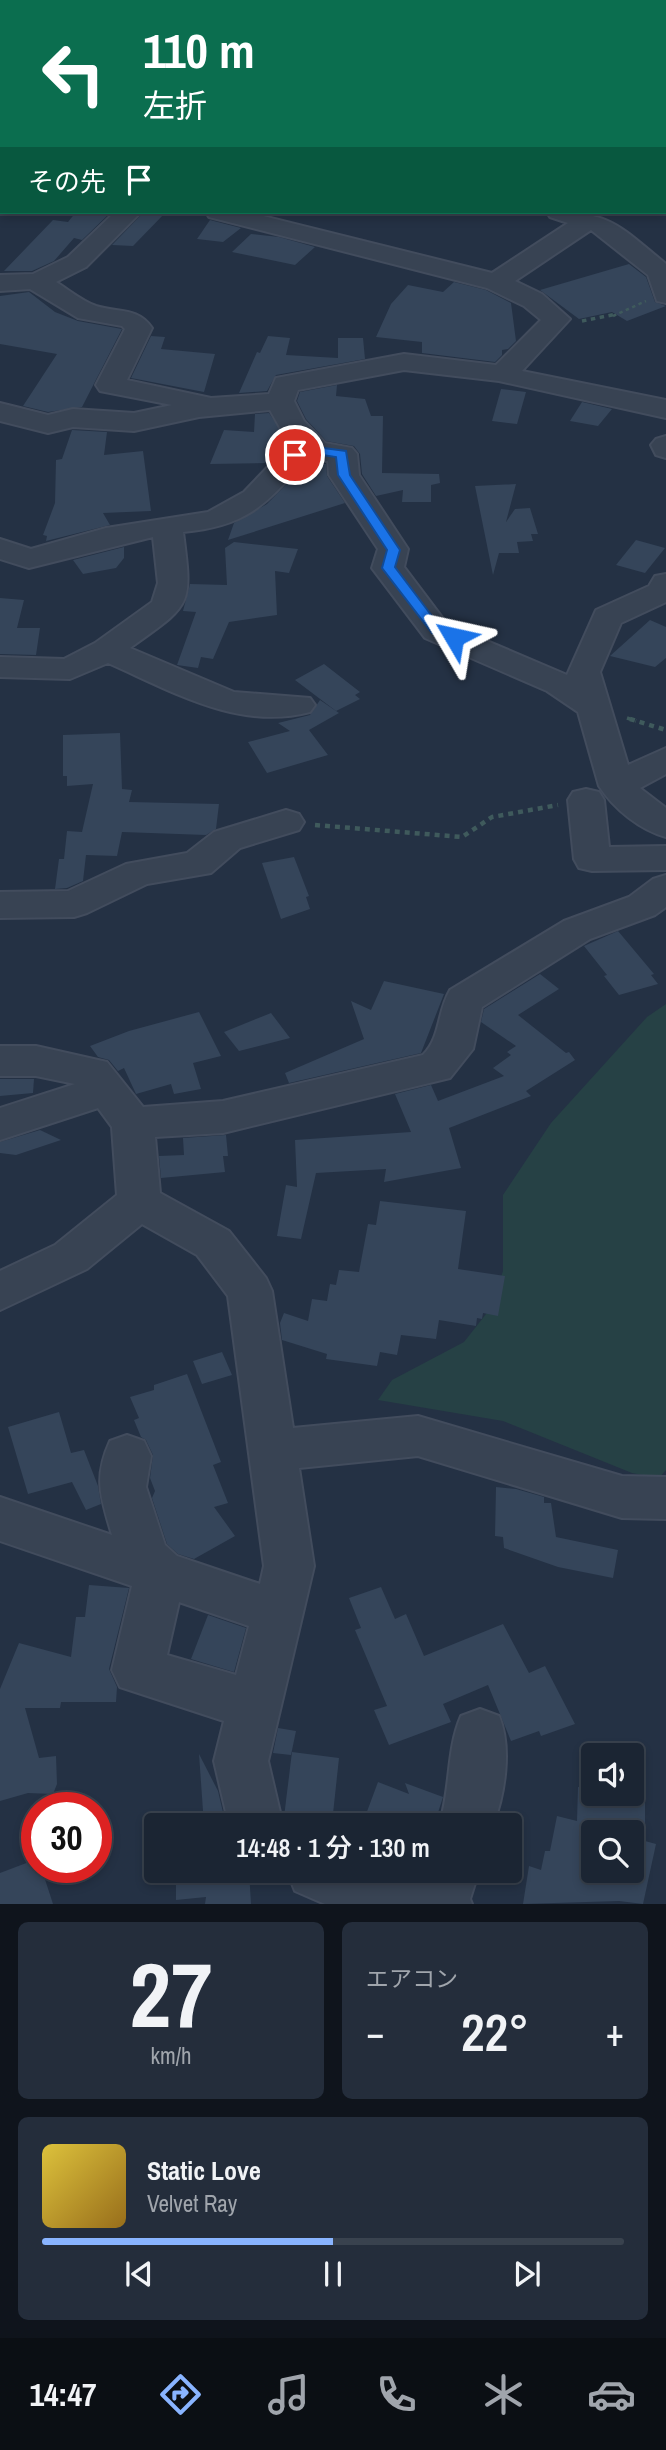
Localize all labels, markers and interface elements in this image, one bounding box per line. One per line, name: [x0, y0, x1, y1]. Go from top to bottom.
text: 110 m: [143, 17, 255, 83]
icon: left: [28, 28, 119, 119]
text: 左折: [143, 84, 207, 127]
icon: arrive: [120, 161, 158, 199]
text: その先: [28, 164, 106, 199]
pin: [265, 425, 325, 485]
icon: arrive: [276, 436, 314, 474]
position arrow: [417, 600, 491, 674]
map controls: [581, 1743, 644, 1883]
button: sound: [581, 1743, 644, 1806]
speed limit sign: 30: [21, 1792, 112, 1883]
button: search: [581, 1820, 644, 1883]
text: 14:48 · 1 分 · 130 m: [236, 1830, 430, 1865]
text: 27: [130, 1933, 213, 2055]
text: エアコン: [366, 1963, 458, 1994]
text: 22°: [461, 1997, 529, 2067]
text: −: [366, 2007, 384, 2058]
text: +: [606, 2007, 624, 2058]
text: km/h: [151, 2040, 191, 2071]
text: Static Love: [147, 2153, 261, 2188]
text: Velvet Ray: [147, 2188, 237, 2219]
icon: previous: [120, 2255, 158, 2293]
icon: pause: [314, 2255, 352, 2293]
icon: next: [508, 2255, 546, 2293]
icon: directions: [156, 2370, 205, 2419]
icon: music: [264, 2370, 313, 2419]
icon: phone: [372, 2370, 421, 2419]
icon: climate: [479, 2370, 528, 2419]
icon: car: [587, 2370, 636, 2419]
text: 14:47: [29, 2373, 97, 2416]

